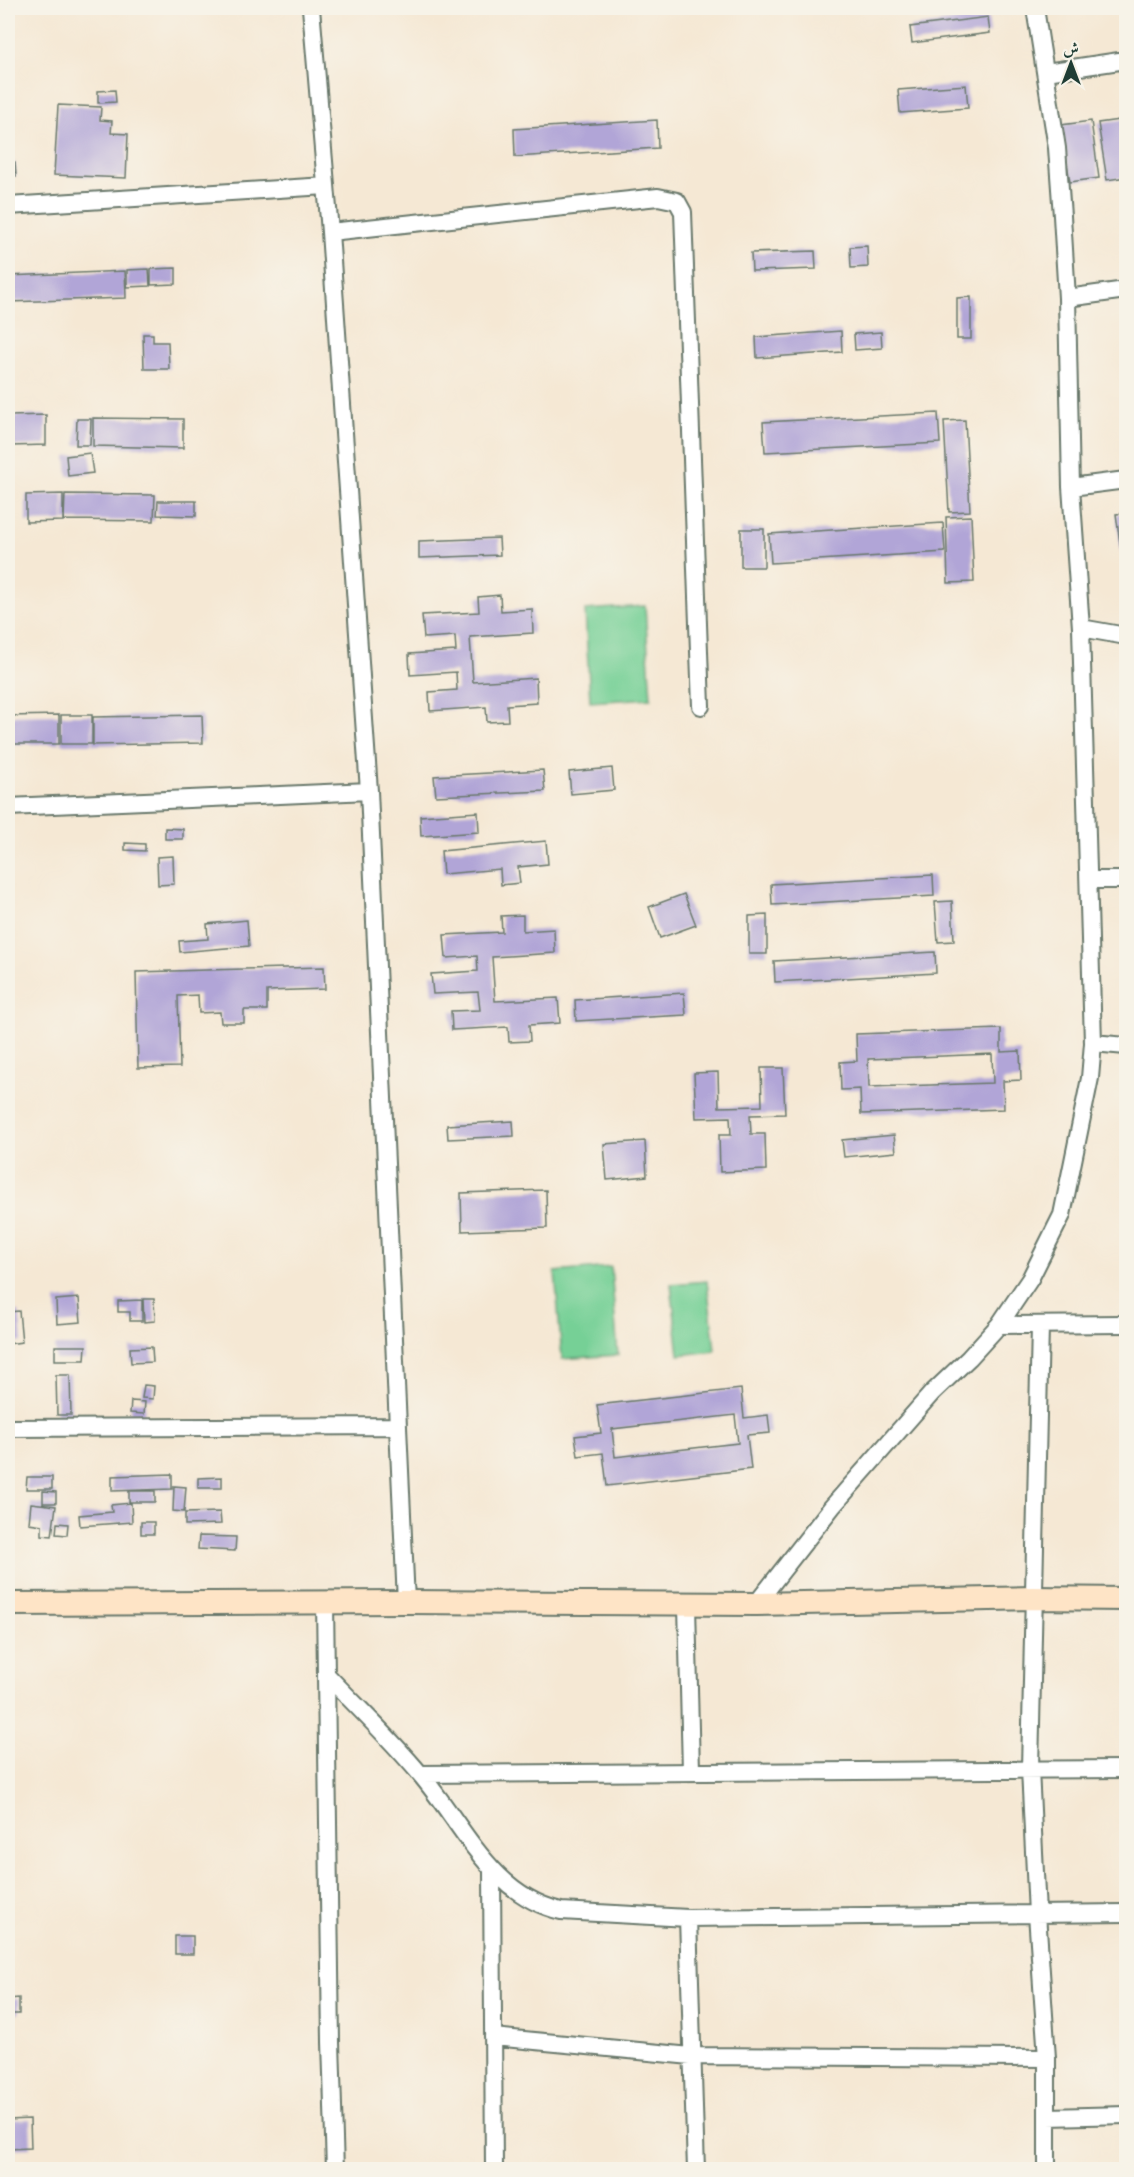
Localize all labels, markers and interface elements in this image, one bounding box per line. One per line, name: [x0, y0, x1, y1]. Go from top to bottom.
north arrow: [1041, 33, 1101, 93]
text: ش: [1063, 39, 1079, 59]

